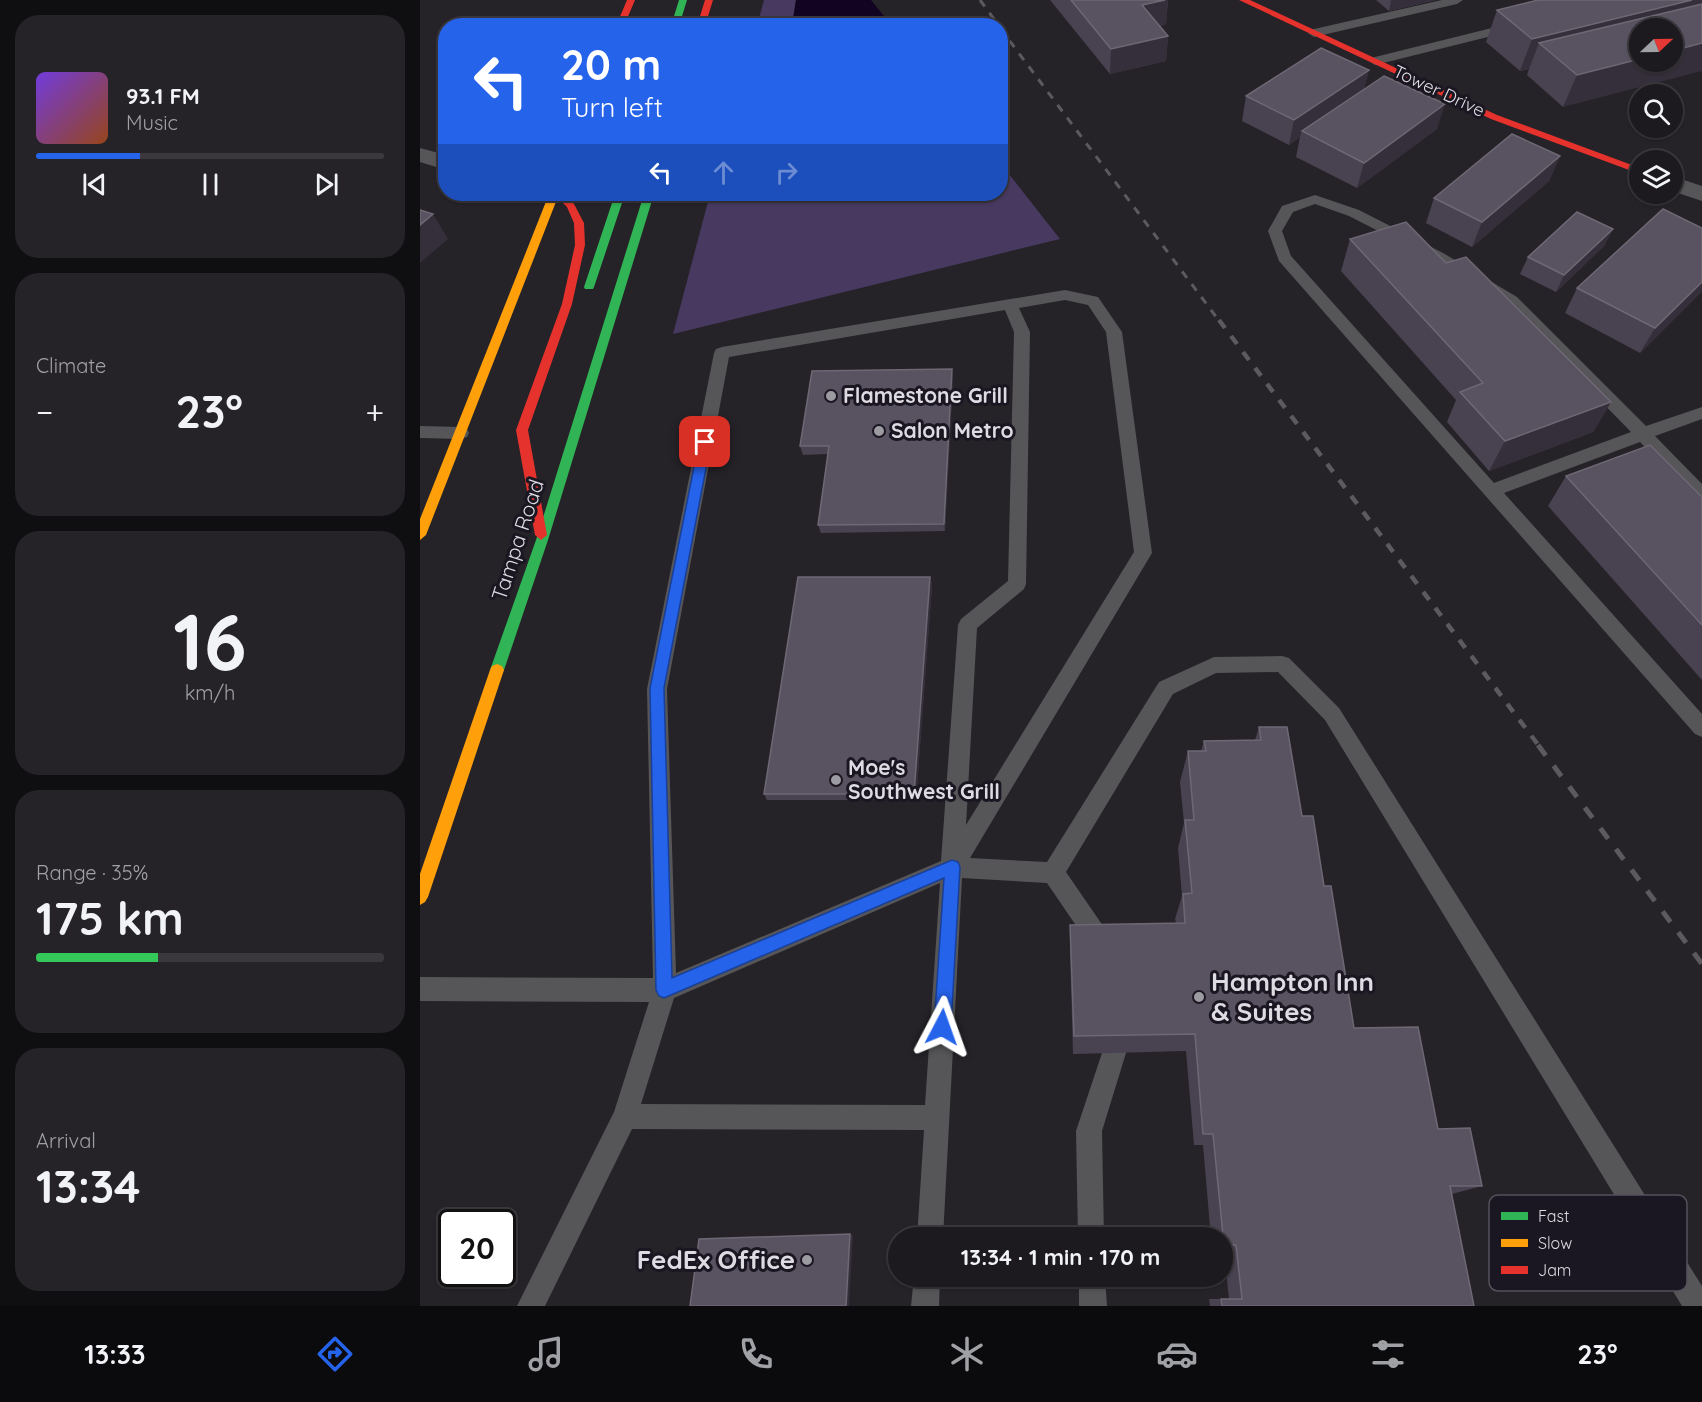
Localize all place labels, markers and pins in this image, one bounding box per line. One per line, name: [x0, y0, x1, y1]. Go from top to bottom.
place label: Flamestone Grill: [843, 382, 1008, 408]
marker: Flamestone Grill: [824, 389, 838, 403]
pin: [679, 416, 730, 467]
place label: Salon Metro: [891, 417, 1014, 443]
marker: Salon Metro: [872, 424, 886, 438]
place label: Moe's Southwest Grill: [848, 754, 1000, 804]
marker: Moe's Southwest Grill: [829, 773, 843, 787]
place label: Hampton Inn & Suites: [1211, 965, 1374, 1028]
marker: Hampton Inn & Suites: [1192, 990, 1206, 1004]
place label: FedEx Office: [637, 1243, 795, 1276]
marker: FedEx Office: [800, 1253, 814, 1267]

